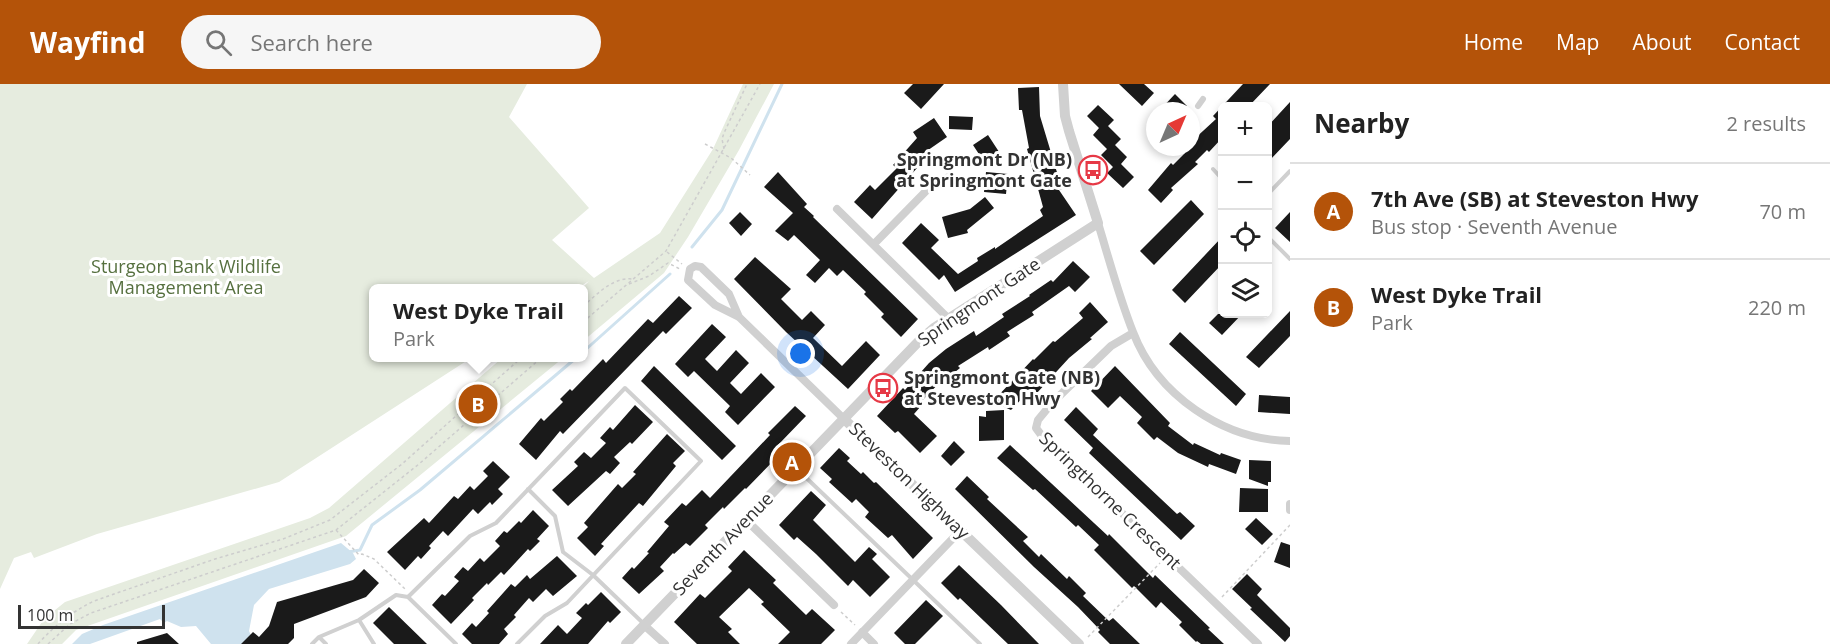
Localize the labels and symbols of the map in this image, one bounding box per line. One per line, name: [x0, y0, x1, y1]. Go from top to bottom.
north arrow: [1146, 102, 1200, 156]
place label: Springmont Dr (NB) at Springmont Gate: [896, 147, 1072, 192]
bus stop icon: Springmont Dr (NB) at Springmont Gate: [1077, 154, 1109, 186]
street label: Springmont Gate: [913, 251, 1044, 351]
park label: Sturgeon Bank Wildlife Management Area: [91, 254, 281, 299]
your location: [786, 339, 815, 368]
place label: Springmont Gate (NB) at Steveston Hwy: [904, 365, 1100, 410]
bus stop icon: Springmont Gate (NB) at Steveston Hwy: [867, 372, 899, 404]
pin: B: [458, 382, 498, 426]
street label: Steveston Highway: [844, 417, 976, 545]
street label: Springthorne Crescent: [1035, 426, 1187, 574]
pin: A: [772, 440, 812, 484]
street label: Seventh Avenue: [667, 486, 778, 600]
scale bar: [18, 602, 165, 630]

